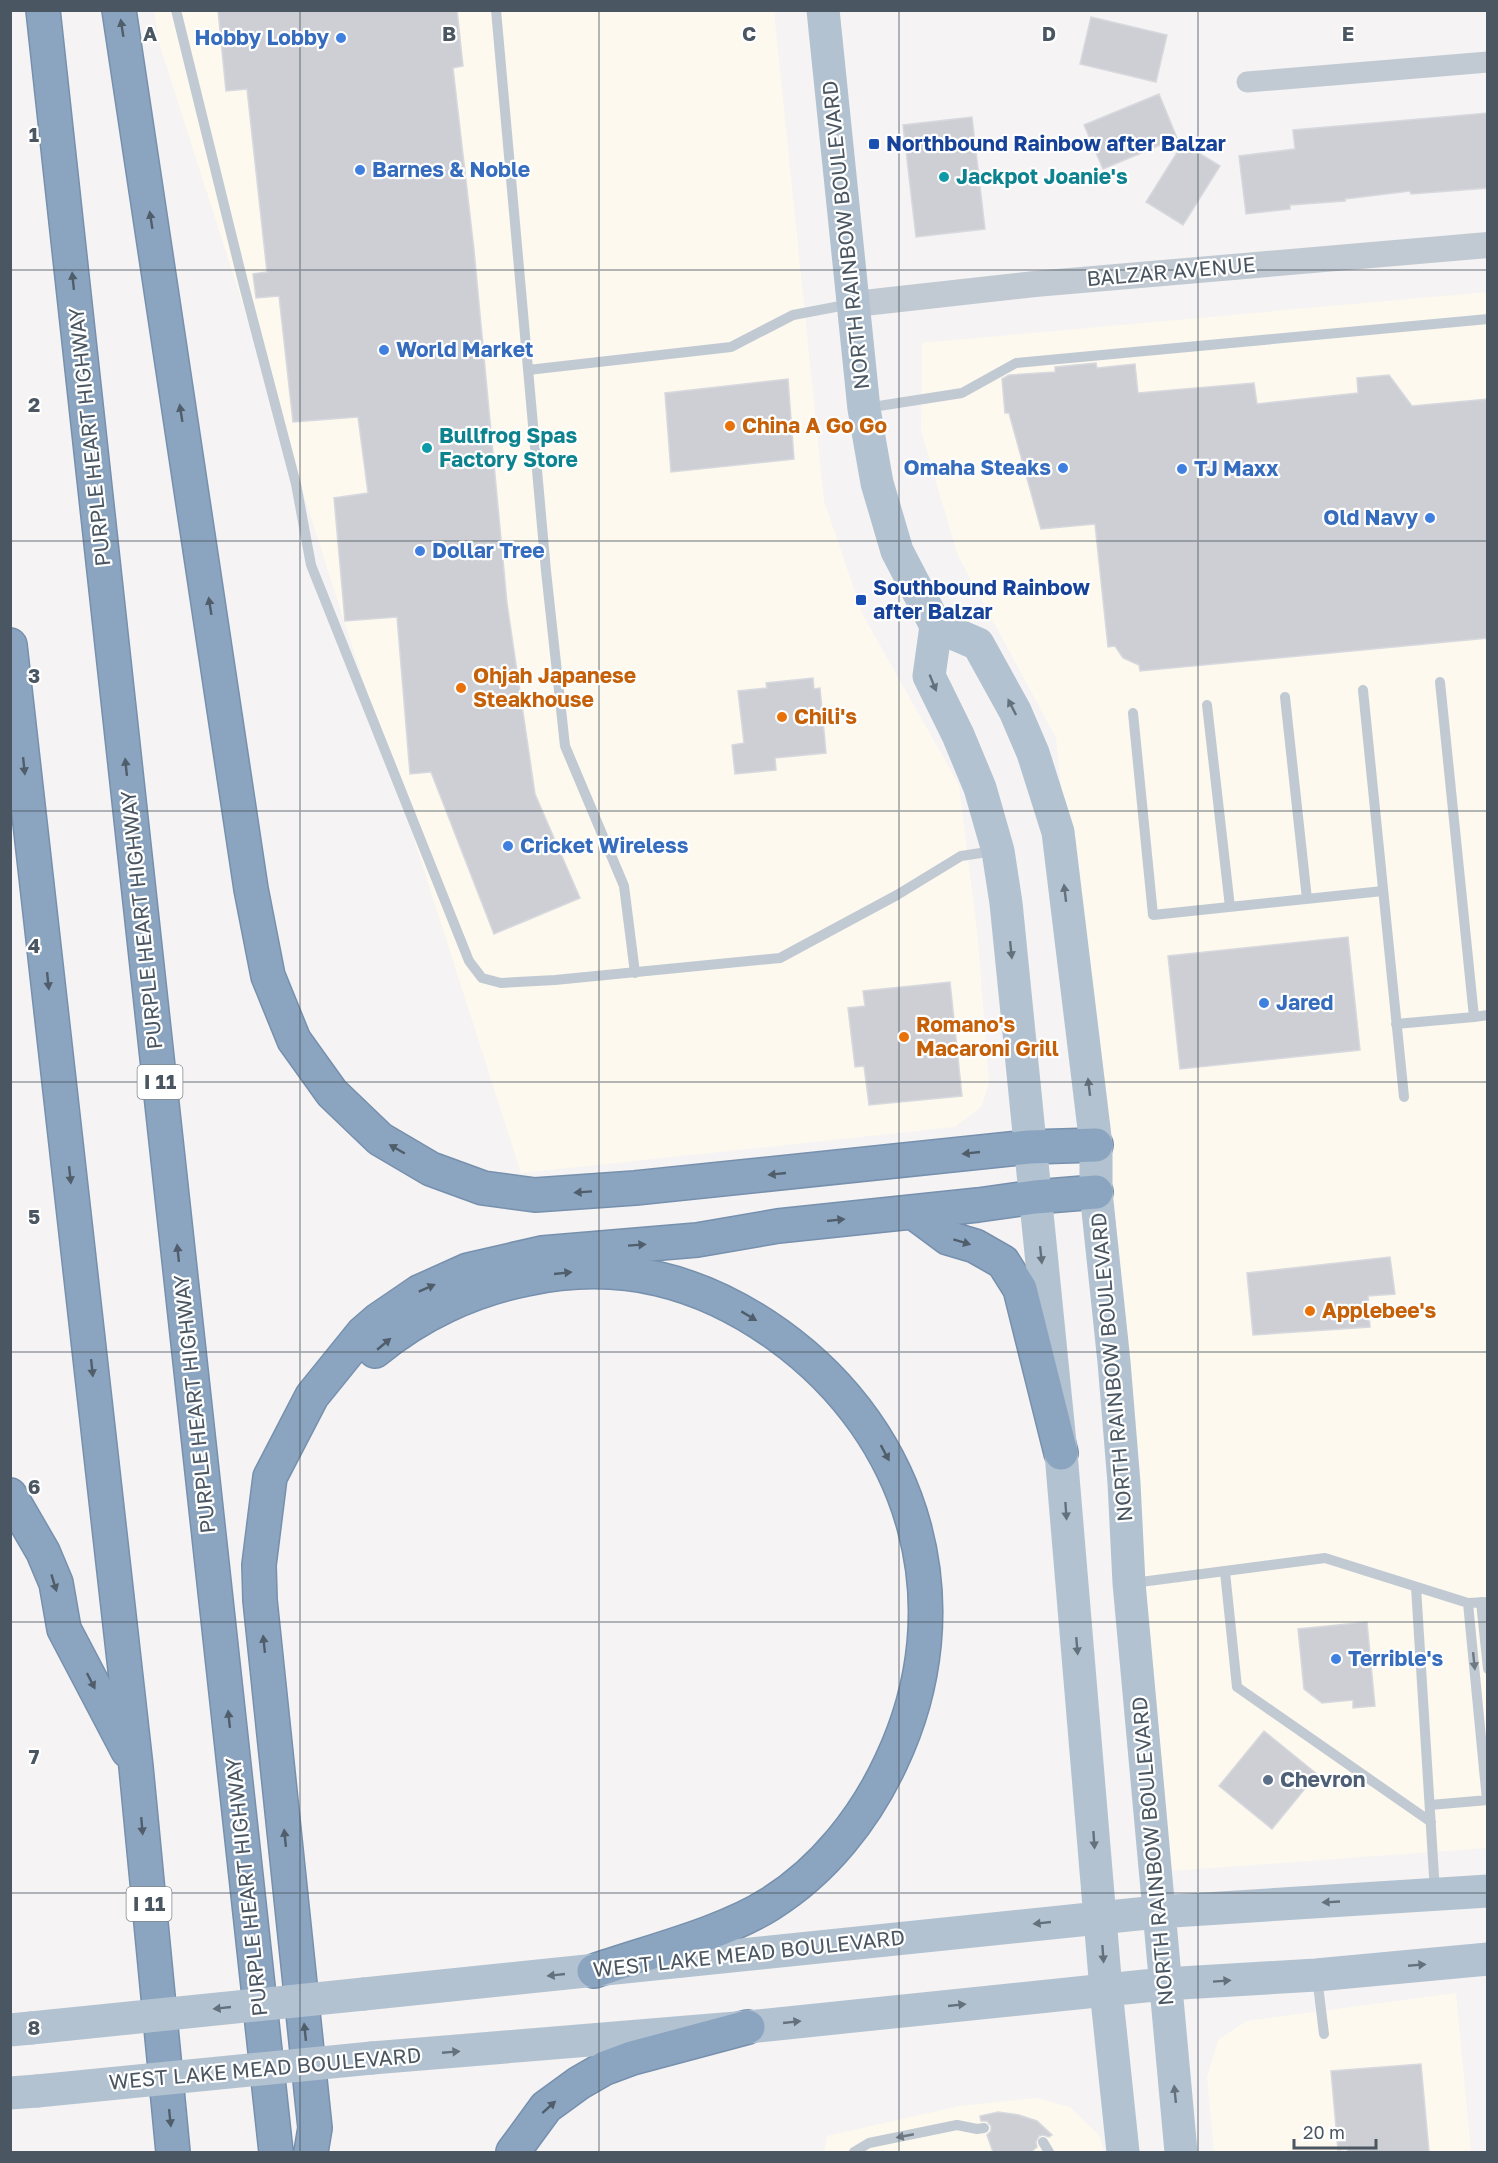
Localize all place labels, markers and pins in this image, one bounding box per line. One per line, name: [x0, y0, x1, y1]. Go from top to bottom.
place label: Hobby Lobby: [195, 24, 329, 50]
marker: Hobby Lobby: [334, 31, 348, 45]
place label: Northbound Rainbow after Balzar: [886, 130, 1226, 156]
marker: Northbound Rainbow after Balzar: [867, 137, 881, 151]
place label: Barnes & Noble: [372, 156, 530, 182]
marker: Barnes & Noble: [353, 163, 367, 177]
place label: Jackpot Joanie's: [956, 163, 1128, 189]
marker: Jackpot Joanie's: [937, 170, 951, 184]
place label: World Market: [396, 336, 533, 362]
marker: World Market: [377, 343, 391, 357]
place label: China A Go Go: [742, 412, 887, 438]
marker: China A Go Go: [723, 419, 737, 433]
place label: Bullfrog Spas Factory Store: [439, 422, 578, 472]
marker: Bullfrog Spas Factory Store: [420, 441, 434, 455]
place label: Omaha Steaks: [903, 454, 1051, 480]
place label: TJ Maxx: [1194, 455, 1278, 481]
marker: Omaha Steaks: [1056, 461, 1070, 475]
marker: TJ Maxx: [1175, 462, 1189, 476]
place label: Old Navy: [1323, 504, 1418, 530]
marker: Old Navy: [1423, 511, 1437, 525]
place label: Dollar Tree: [432, 537, 545, 563]
marker: Dollar Tree: [413, 544, 427, 558]
place label: Southbound Rainbow after Balzar: [873, 574, 1090, 624]
marker: Southbound Rainbow after Balzar: [854, 593, 868, 607]
place label: Ohjah Japanese Steakhouse: [473, 662, 636, 712]
marker: Ohjah Japanese Steakhouse: [454, 681, 468, 695]
place label: Chili's: [794, 703, 857, 729]
marker: Chili's: [775, 710, 789, 724]
place label: Cricket Wireless: [520, 832, 689, 858]
marker: Cricket Wireless: [501, 839, 515, 853]
place label: Jared: [1276, 989, 1333, 1015]
marker: Jared: [1257, 996, 1271, 1010]
place label: Romano's Macaroni Grill: [916, 1011, 1059, 1061]
marker: Romano's Macaroni Grill: [897, 1030, 911, 1044]
place label: Applebee's: [1322, 1297, 1437, 1323]
marker: Applebee's: [1303, 1304, 1317, 1318]
place label: Terrible's: [1348, 1645, 1444, 1671]
marker: Terrible's: [1329, 1652, 1343, 1666]
place label: Chevron: [1280, 1766, 1365, 1792]
marker: Chevron: [1261, 1773, 1275, 1787]

